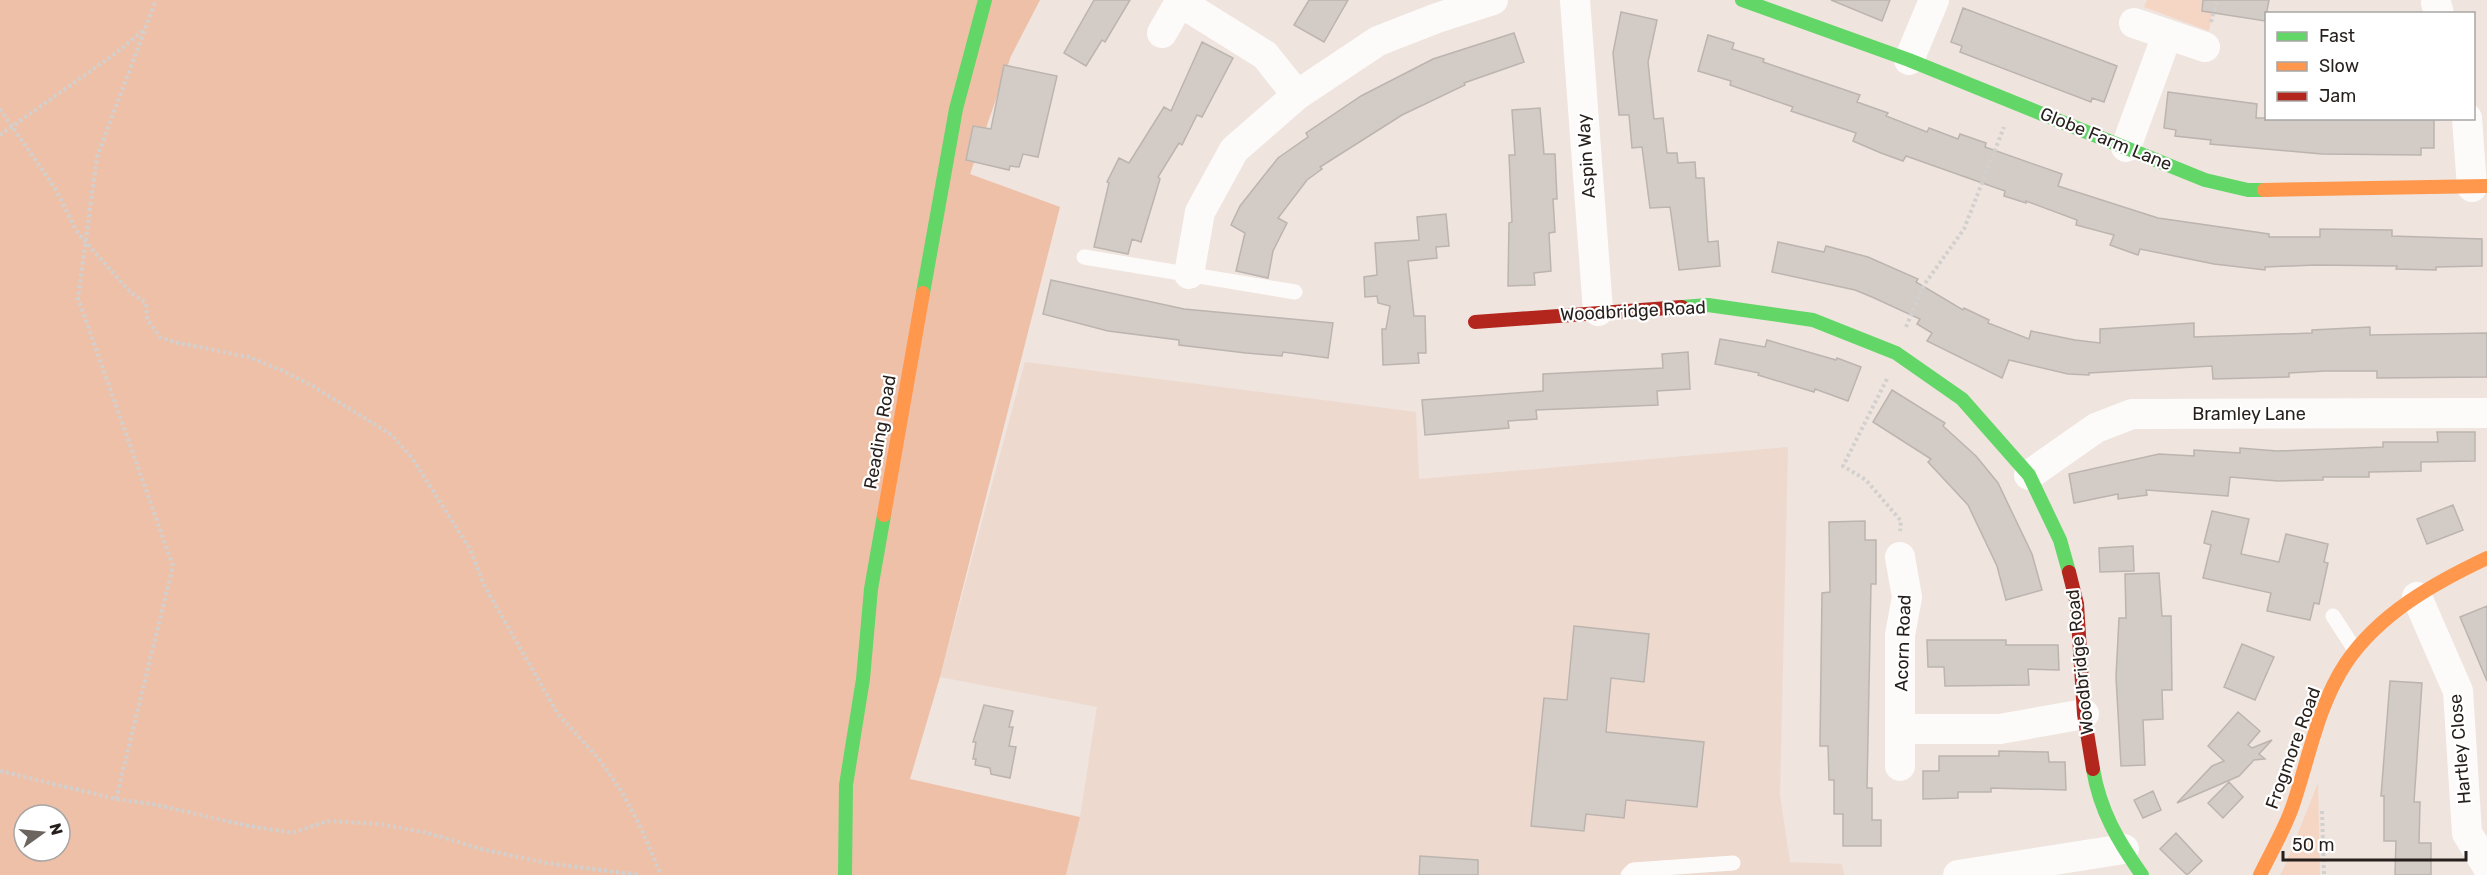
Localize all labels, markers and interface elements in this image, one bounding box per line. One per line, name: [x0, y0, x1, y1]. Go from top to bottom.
legend: [2265, 12, 2475, 120]
text: Fast: [2319, 25, 2355, 47]
text: Slow: [2319, 55, 2359, 77]
text: Jam: [2319, 85, 2356, 107]
street label: Globe Farm Lane: [2037, 103, 2175, 175]
street label: Aspin Way: [1572, 113, 1600, 199]
street label: Woodbridge Road: [1560, 296, 1706, 326]
street label: Reading Road: [859, 373, 901, 491]
street label: Bramley Lane: [2192, 403, 2306, 425]
street label: Woodbridge Road: [2061, 588, 2099, 736]
street label: Acorn Road: [1890, 594, 1916, 692]
street label: Frogmore Road: [2261, 684, 2325, 812]
street label: Hartley Close: [2444, 693, 2476, 805]
north arrow: [12, 803, 72, 863]
text: N: [45, 821, 67, 837]
scale bar: [2283, 824, 2466, 862]
text: 50 m: [2292, 834, 2335, 856]

